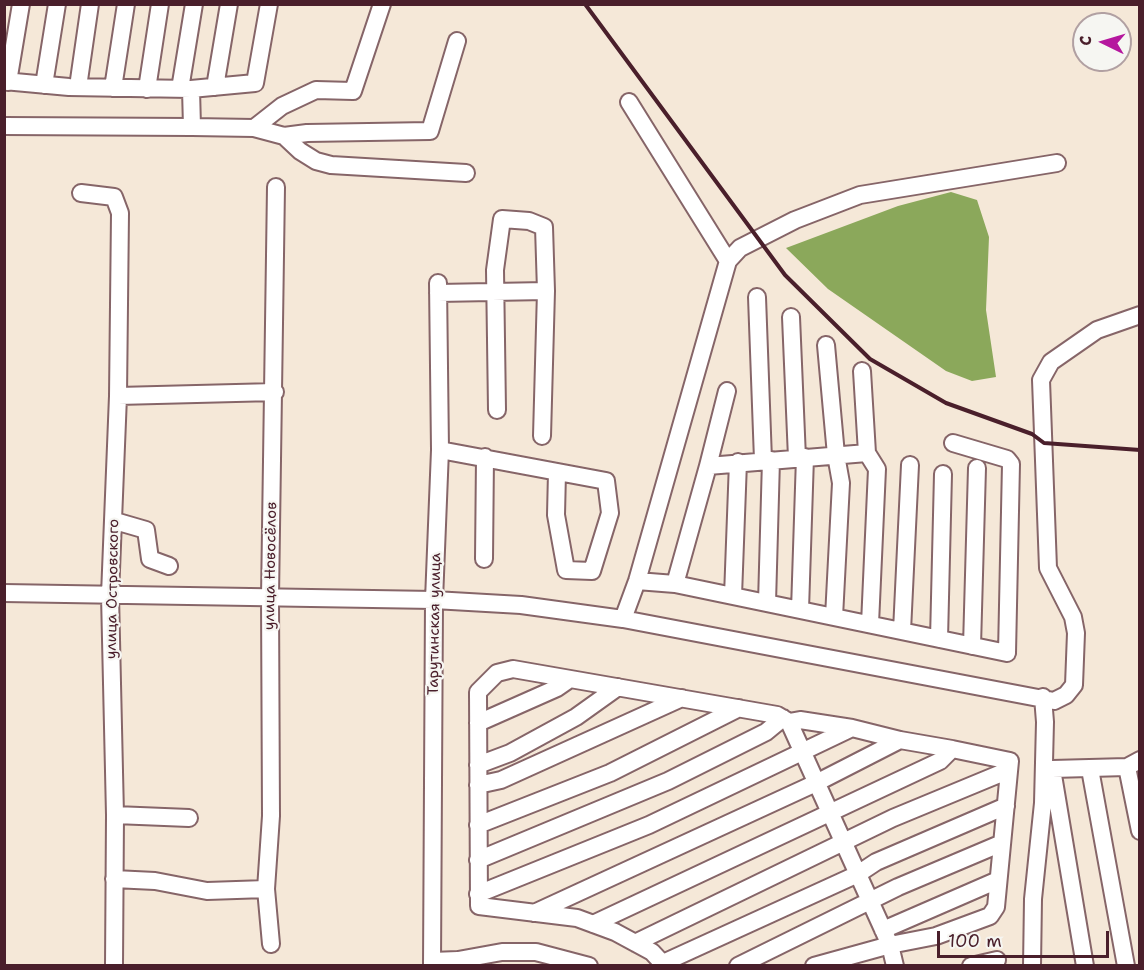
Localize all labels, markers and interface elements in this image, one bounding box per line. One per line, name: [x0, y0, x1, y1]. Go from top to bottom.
north arrow: [1072, 12, 1132, 72]
text: С: [1075, 35, 1096, 46]
street label: улица Новосёлов: [261, 502, 281, 630]
street label: улица Островского: [103, 519, 123, 659]
street label: Тарутинская улица: [425, 553, 445, 695]
scale bar: [940, 919, 1112, 957]
text: 100 m: [948, 929, 1002, 953]

